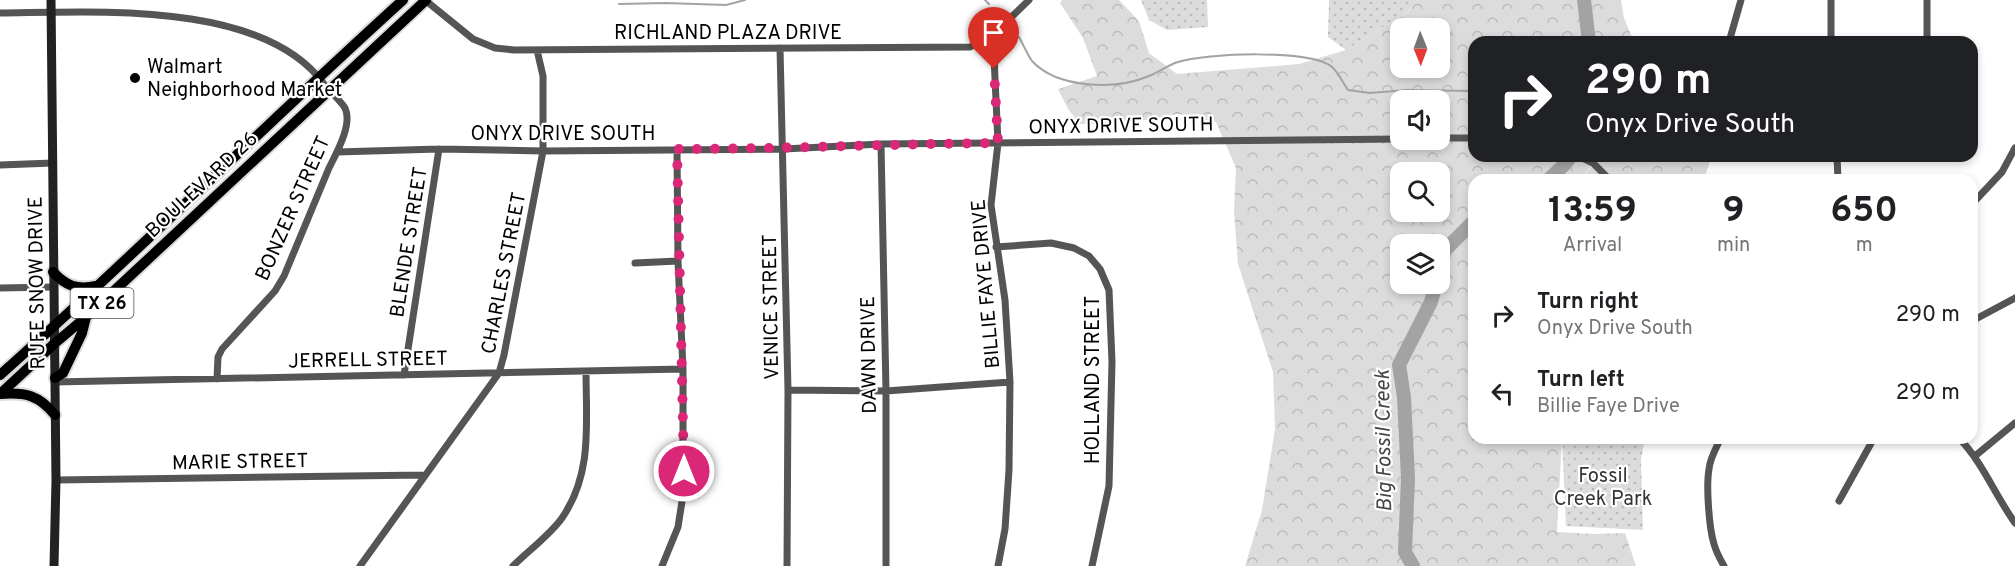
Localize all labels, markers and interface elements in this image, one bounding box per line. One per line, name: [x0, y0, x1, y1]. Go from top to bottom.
pin: [968, 7, 1019, 69]
icon: arrive: [977, 16, 1010, 49]
north arrow: [1390, 18, 1450, 78]
map controls: [1390, 18, 1450, 294]
street label: RICHLAND PLAZA DRIVE: [614, 21, 842, 47]
place label: Walmart Neighborhood Market: [147, 55, 342, 104]
text: 290 m: [1585, 56, 1712, 109]
icon: right: [1486, 60, 1564, 138]
marker: Walmart Neighborhood Market: [128, 71, 142, 85]
button: sound: [1390, 90, 1450, 150]
text: Onyx Drive South: [1585, 108, 1795, 142]
street label: ONYX DRIVE SOUTH: [1028, 112, 1214, 142]
street label: ONYX DRIVE SOUTH: [470, 122, 656, 148]
street label: BOULEVARD 26: [141, 127, 264, 244]
street label: BONZER STREET: [250, 132, 337, 285]
button: search: [1390, 162, 1450, 222]
street label: BLENDE STREET: [385, 165, 435, 320]
text: 13:59: [1548, 189, 1637, 235]
text: 9: [1723, 189, 1745, 235]
text: 650: [1830, 189, 1898, 235]
street label: CHARLES STREET: [477, 190, 533, 357]
street label: RUFE SNOW DRIVE: [23, 196, 53, 370]
street label: BILLIE FAYE DRIVE: [967, 198, 1007, 370]
text: Arrival: [1563, 233, 1622, 259]
text: min: [1717, 233, 1750, 259]
text: m: [1856, 233, 1873, 259]
street label: VENICE STREET: [758, 234, 786, 380]
button: layers: [1390, 234, 1450, 294]
road number: TX 26: [70, 288, 134, 318]
text: Turn right: [1537, 289, 1639, 316]
street label: DAWN DRIVE: [856, 296, 884, 414]
street label: HOLLAND STREET: [1081, 296, 1107, 464]
icon: right: [1486, 299, 1519, 332]
text: 290 m: [1896, 302, 1960, 329]
text: Onyx Drive South: [1537, 316, 1693, 342]
street label: JERRELL STREET: [288, 347, 448, 375]
text: Turn left: [1537, 367, 1625, 394]
water label: Big Fossil Creek: [1370, 369, 1399, 512]
icon: left: [1486, 377, 1519, 410]
text: 290 m: [1896, 380, 1960, 407]
text: Billie Faye Drive: [1537, 394, 1680, 420]
position arrow: [652, 439, 716, 503]
street label: MARIE STREET: [172, 449, 308, 477]
park label: Fossil Creek Park: [1554, 464, 1652, 513]

